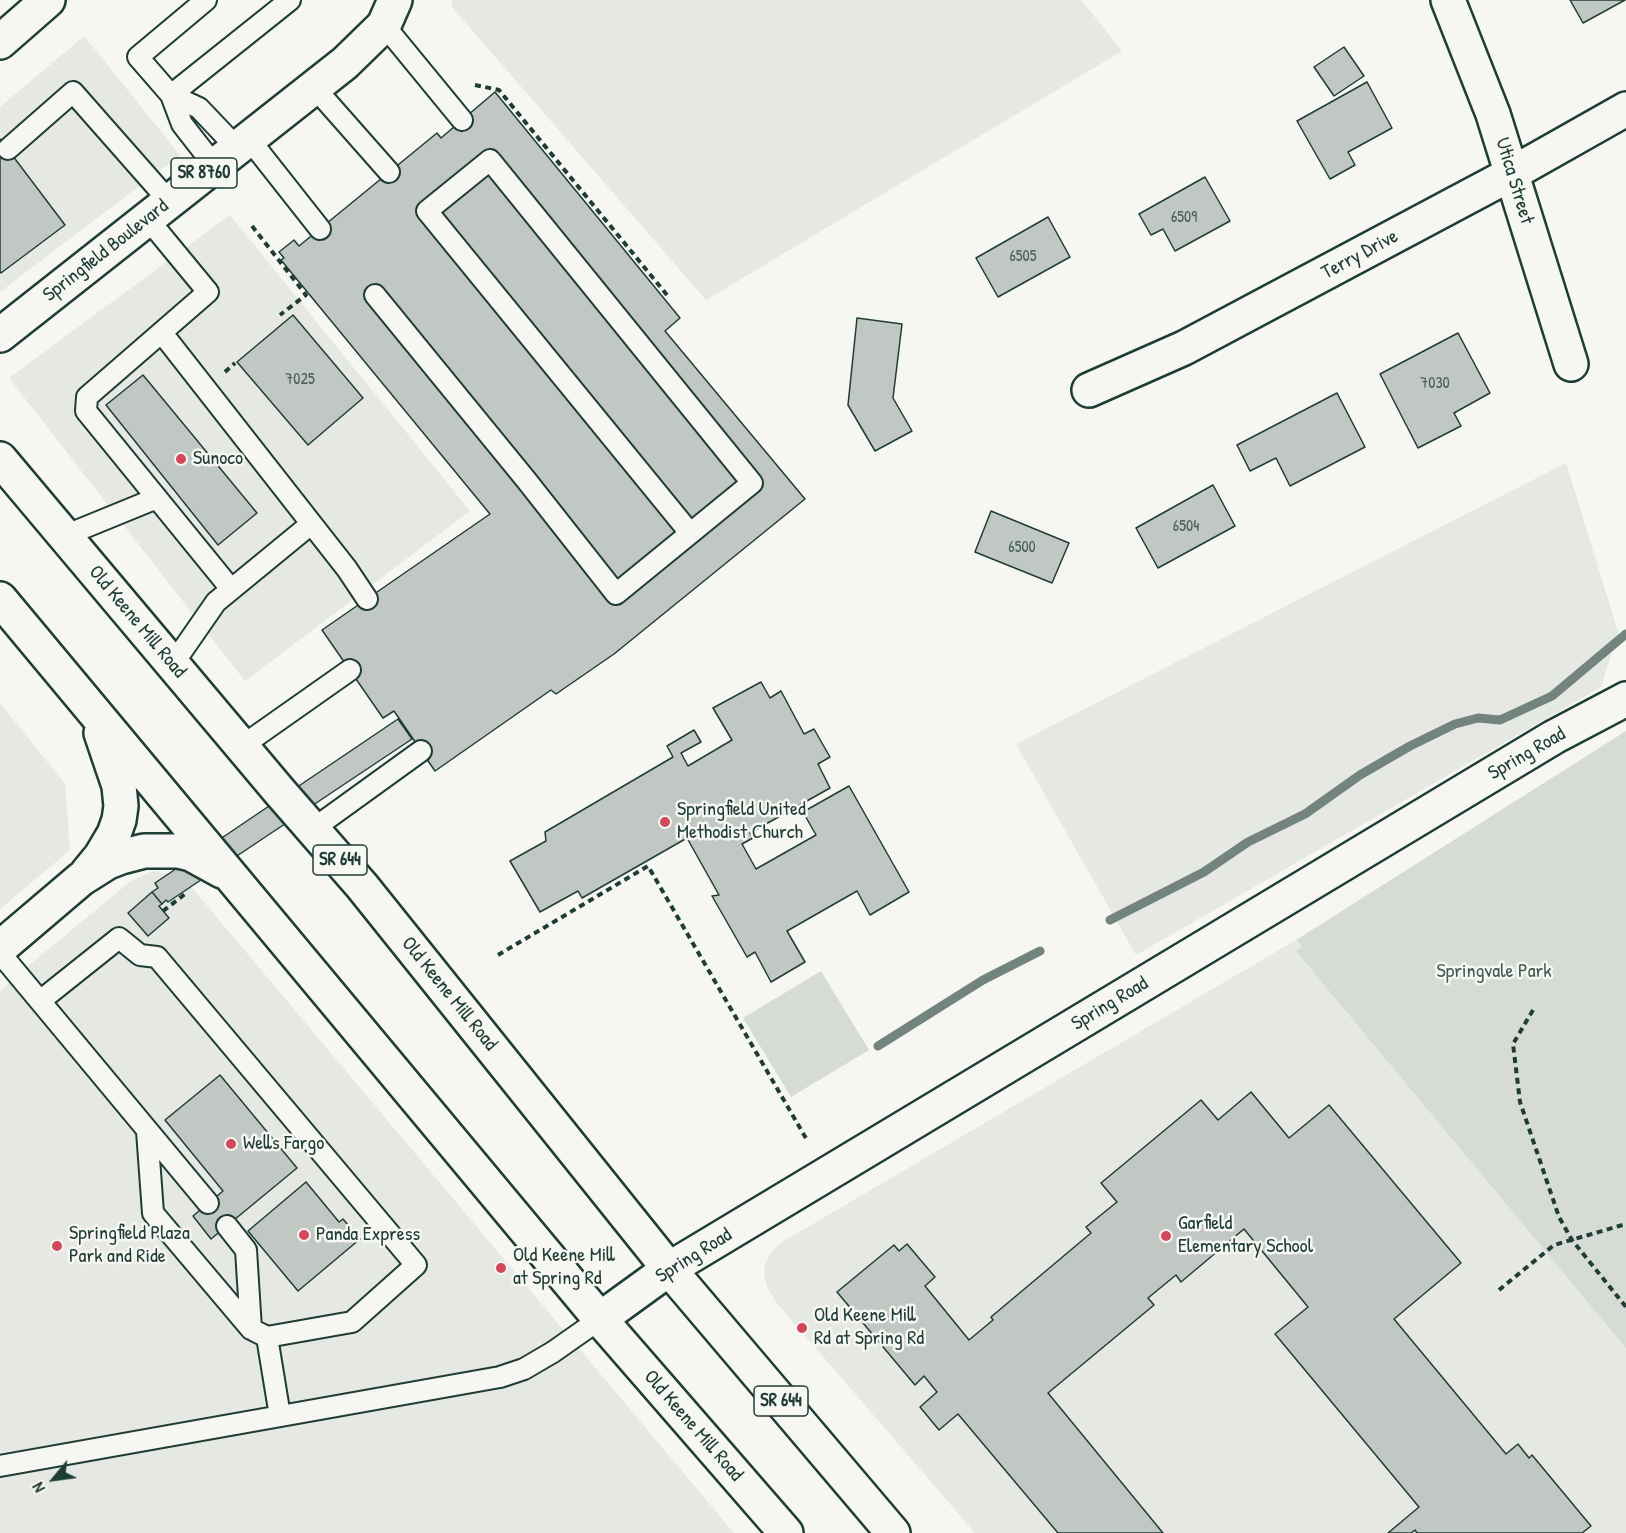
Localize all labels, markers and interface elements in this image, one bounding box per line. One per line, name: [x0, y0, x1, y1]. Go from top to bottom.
street label: Utica Street: [1489, 135, 1539, 227]
road number: SR 8760: [171, 158, 237, 188]
street label: Springfield Boulevard: [39, 195, 173, 307]
house number: 6509: [1171, 208, 1197, 228]
street label: Terry Drive: [1318, 225, 1402, 285]
house number: 6505: [1009, 247, 1037, 267]
house number: 7025: [285, 370, 315, 390]
house number: 7030: [1420, 374, 1450, 394]
place label: Sunoco: [193, 447, 243, 471]
marker: Sunoco: [174, 452, 188, 466]
house number: 6504: [1173, 517, 1199, 537]
house number: 6500: [1008, 538, 1036, 558]
street label: Old Keene Mill Road: [83, 561, 191, 683]
street label: Spring Road: [1484, 722, 1570, 786]
place label: Springfield United Methodist Church: [677, 798, 806, 845]
marker: Springfield United Methodist Church: [658, 815, 672, 829]
road number: SR 644: [313, 845, 367, 875]
street label: Old Keene Mill Road: [396, 932, 502, 1056]
park label: Springvale Park: [1436, 960, 1552, 984]
street label: Spring Road: [1067, 972, 1153, 1036]
place label: Wells Fargo: [243, 1132, 324, 1156]
marker: Wells Fargo: [224, 1137, 238, 1151]
place label: Garfield Elementary School: [1178, 1212, 1313, 1259]
place label: Springfield Plaza Park and Ride: [69, 1222, 190, 1269]
place label: Panda Express: [316, 1223, 420, 1247]
street label: Spring Road: [651, 1223, 737, 1289]
marker: Panda Express: [297, 1228, 311, 1242]
marker: Garfield Elementary School: [1159, 1229, 1173, 1243]
marker: Springfield Plaza Park and Ride: [50, 1239, 64, 1253]
place label: Old Keene Mill at Spring Rd: [513, 1244, 615, 1291]
marker: Old Keene Mill at Spring Rd: [494, 1261, 508, 1275]
place label: Old Keene Mill Rd at Spring Rd: [814, 1304, 924, 1351]
marker: Old Keene Mill Rd at Spring Rd: [795, 1321, 809, 1335]
street label: Old Keene Mill Road: [638, 1366, 748, 1486]
road number: SR 644: [754, 1386, 808, 1416]
north arrow: [24, 1449, 84, 1509]
text: N: [27, 1479, 50, 1497]

